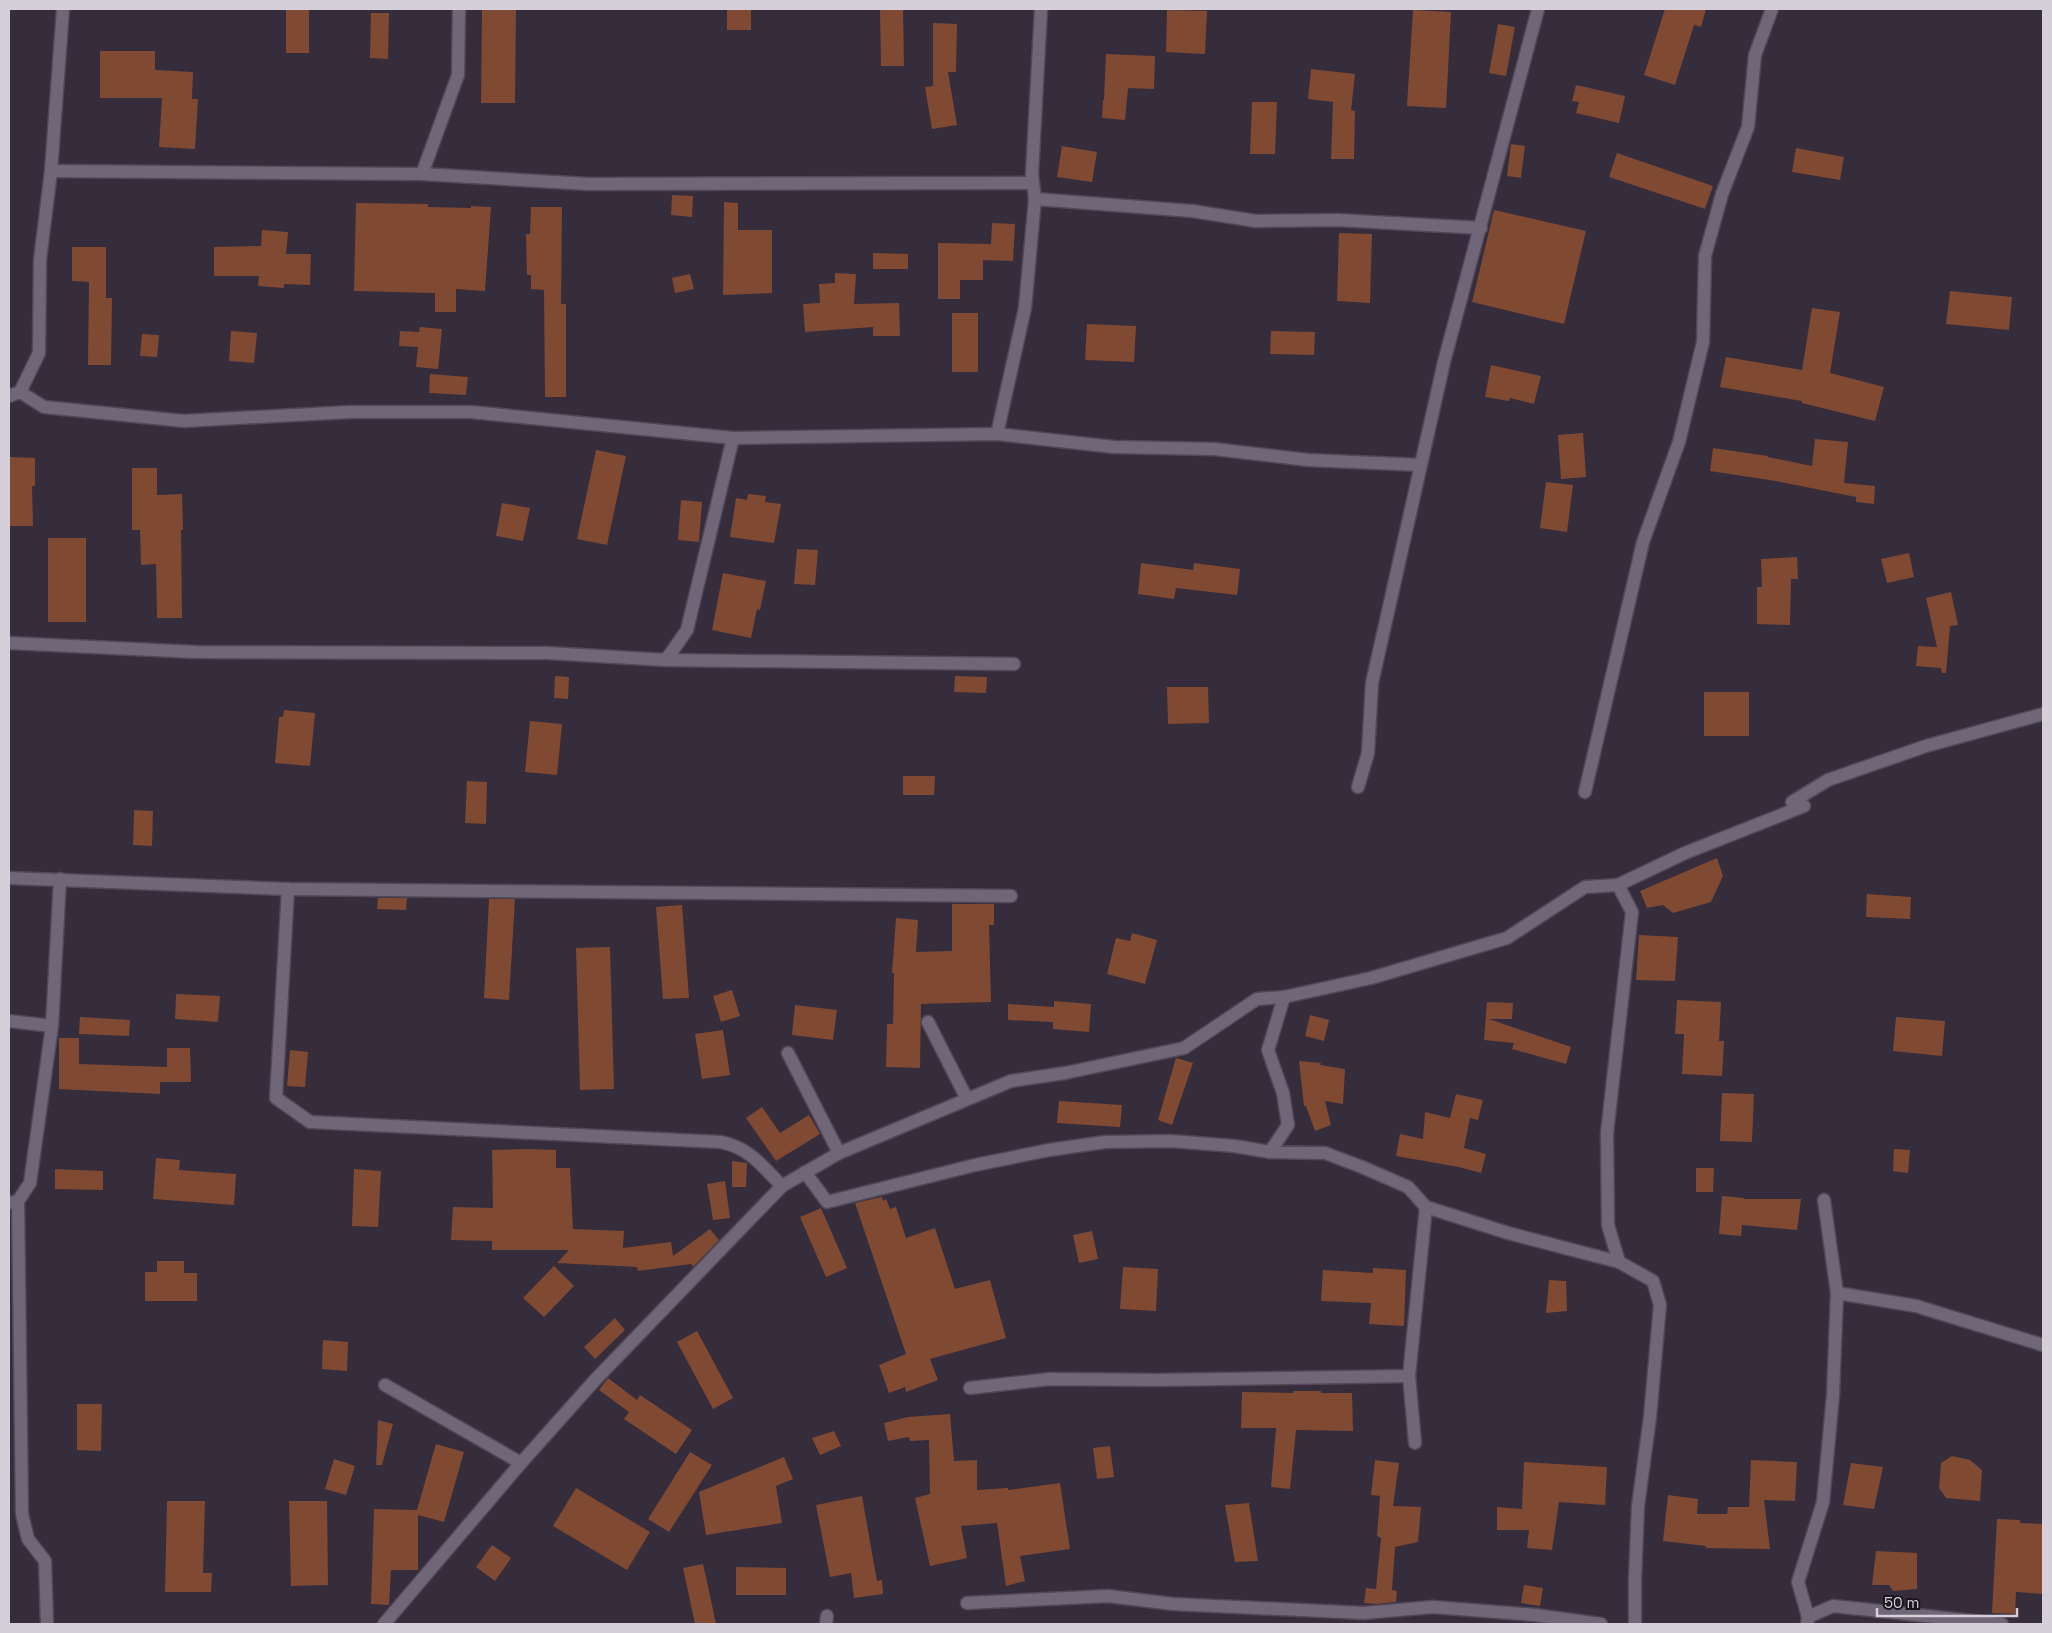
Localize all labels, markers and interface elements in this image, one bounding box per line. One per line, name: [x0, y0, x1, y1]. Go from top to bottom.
scale bar: [1877, 1586, 2017, 1618]
text: 50 m: [1884, 1593, 1919, 1612]

